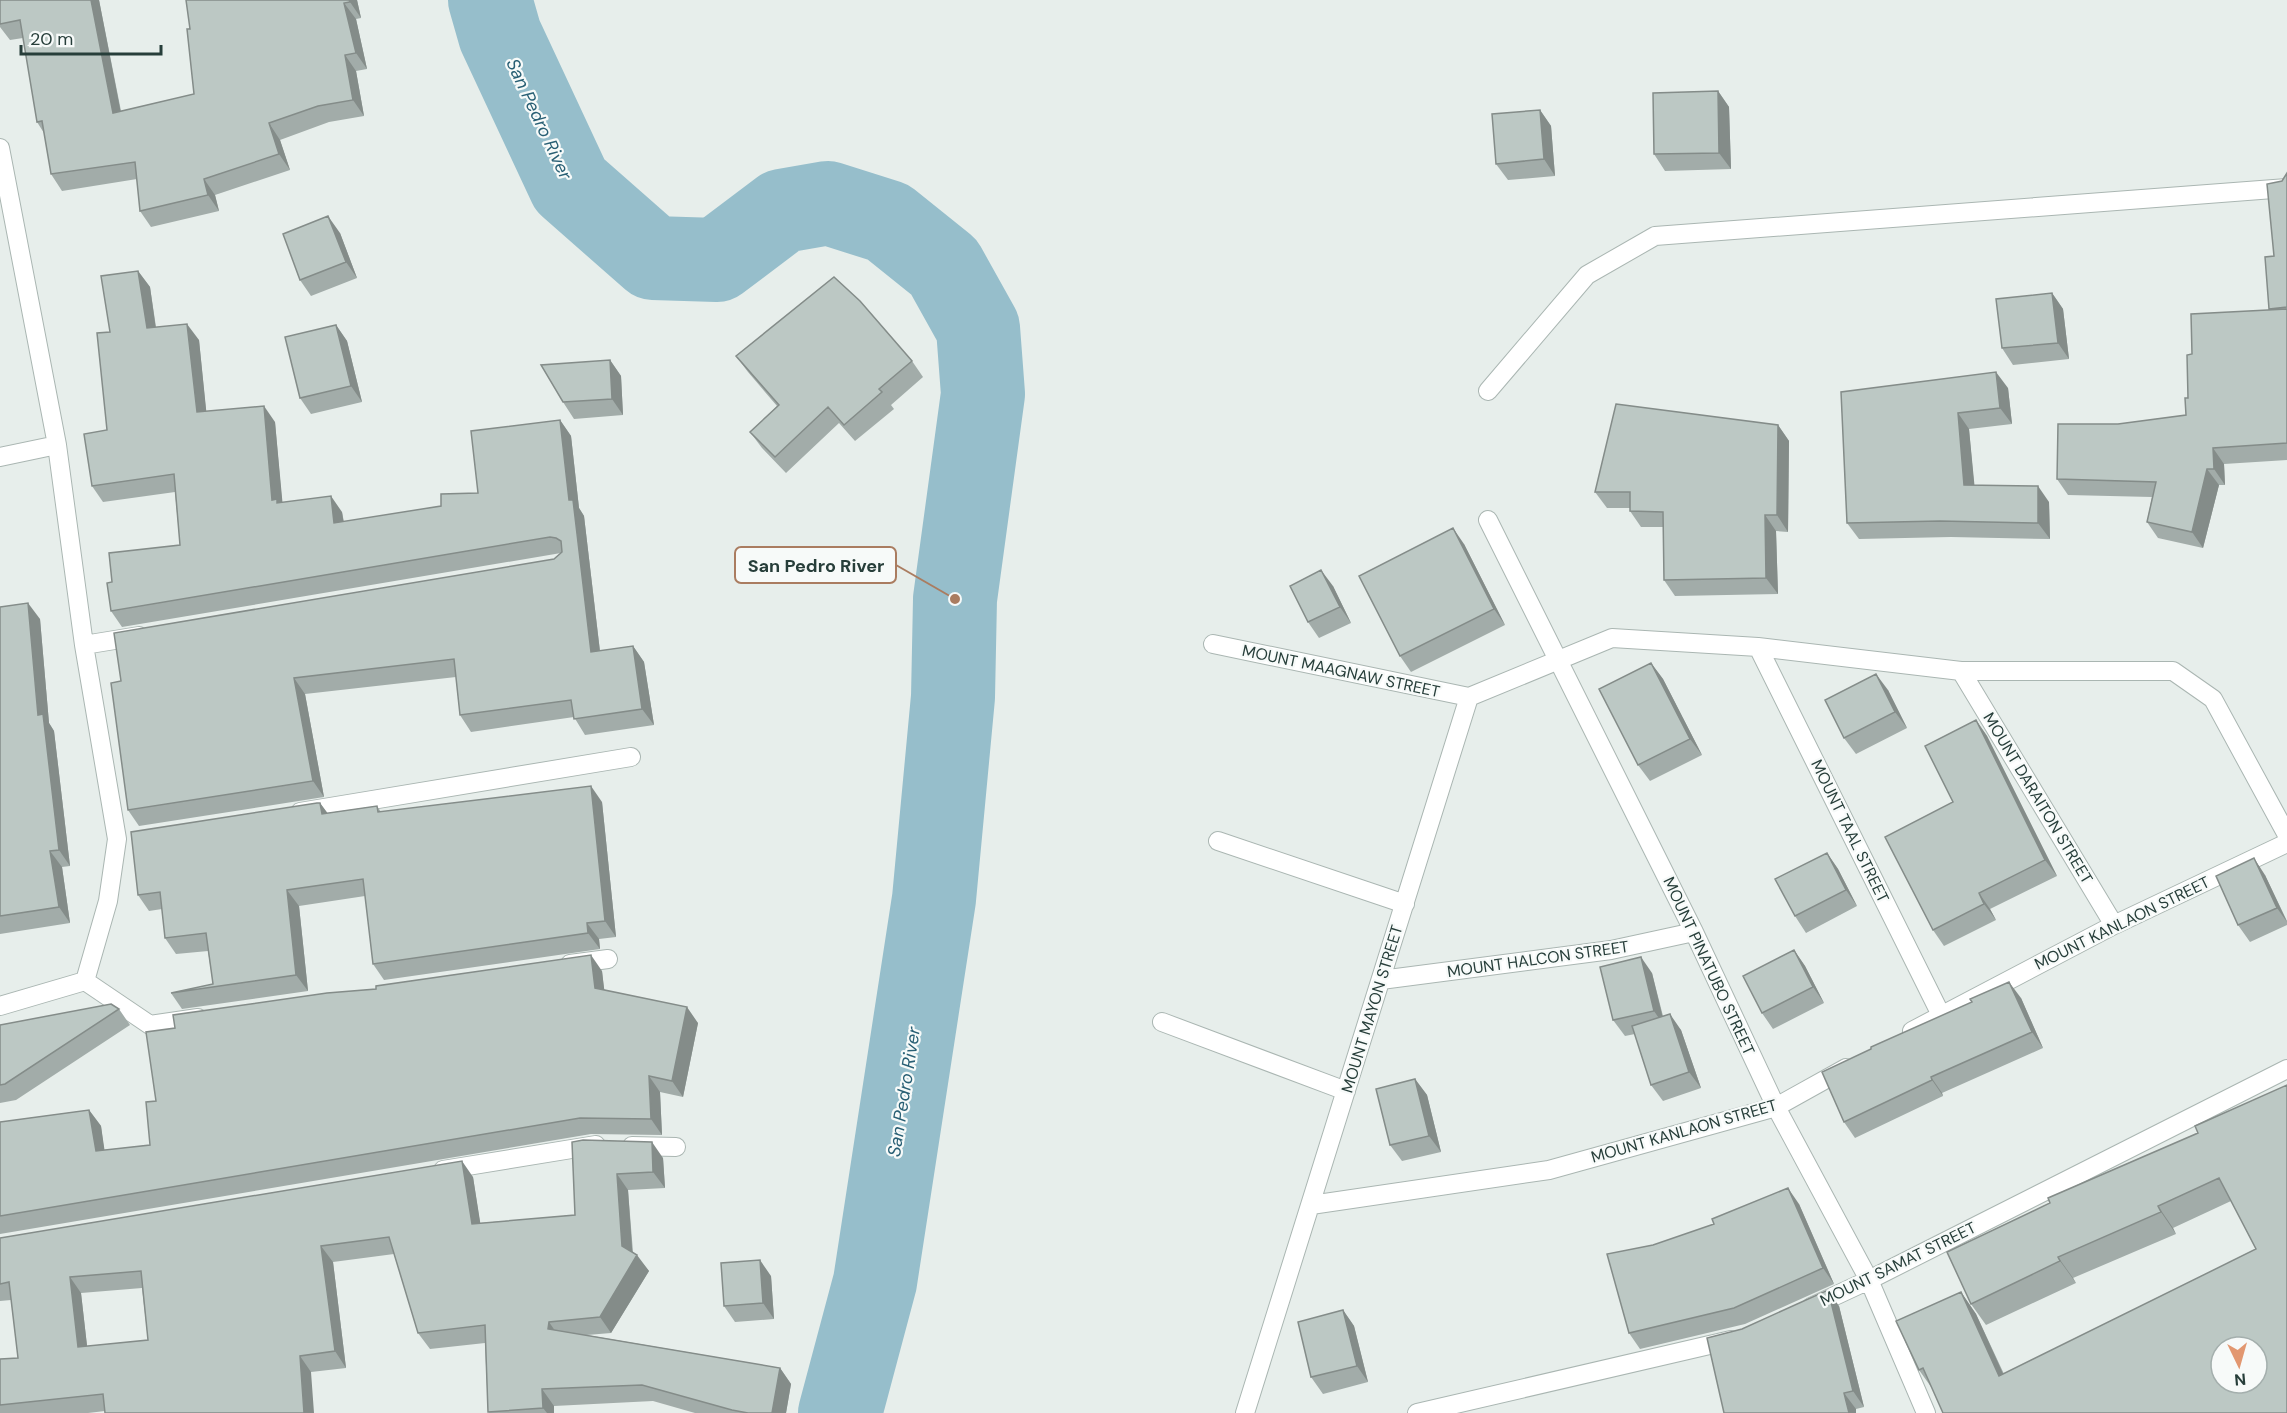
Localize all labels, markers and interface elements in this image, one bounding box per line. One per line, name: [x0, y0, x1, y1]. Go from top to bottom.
scale bar: [21, 18, 160, 56]
text: 20 m: [30, 27, 73, 51]
water label: San Pedro River: [500, 55, 578, 185]
callout: San Pedro River: [735, 547, 896, 583]
text: San Pedro River: [748, 554, 884, 578]
street label: MOUNT MAAGNAW STREET: [1240, 640, 1442, 702]
street label: MOUNT DARAITON STREET: [1979, 709, 2097, 887]
street label: MOUNT TAAL STREET: [1806, 756, 1894, 906]
street label: MOUNT KANLAON STREET: [2031, 871, 2213, 975]
street label: MOUNT PINATUBO STREET: [1658, 873, 1760, 1059]
street label: MOUNT MAYON STREET: [1336, 923, 1408, 1095]
street label: MOUNT HALCON STREET: [1446, 936, 1630, 982]
water label: San Pedro River: [882, 1024, 926, 1159]
street label: MOUNT KANLAON STREET: [1589, 1094, 1779, 1168]
street label: MOUNT SAMAT STREET: [1817, 1217, 1980, 1311]
north arrow: [2209, 1335, 2269, 1395]
text: N: [2234, 1368, 2247, 1390]

